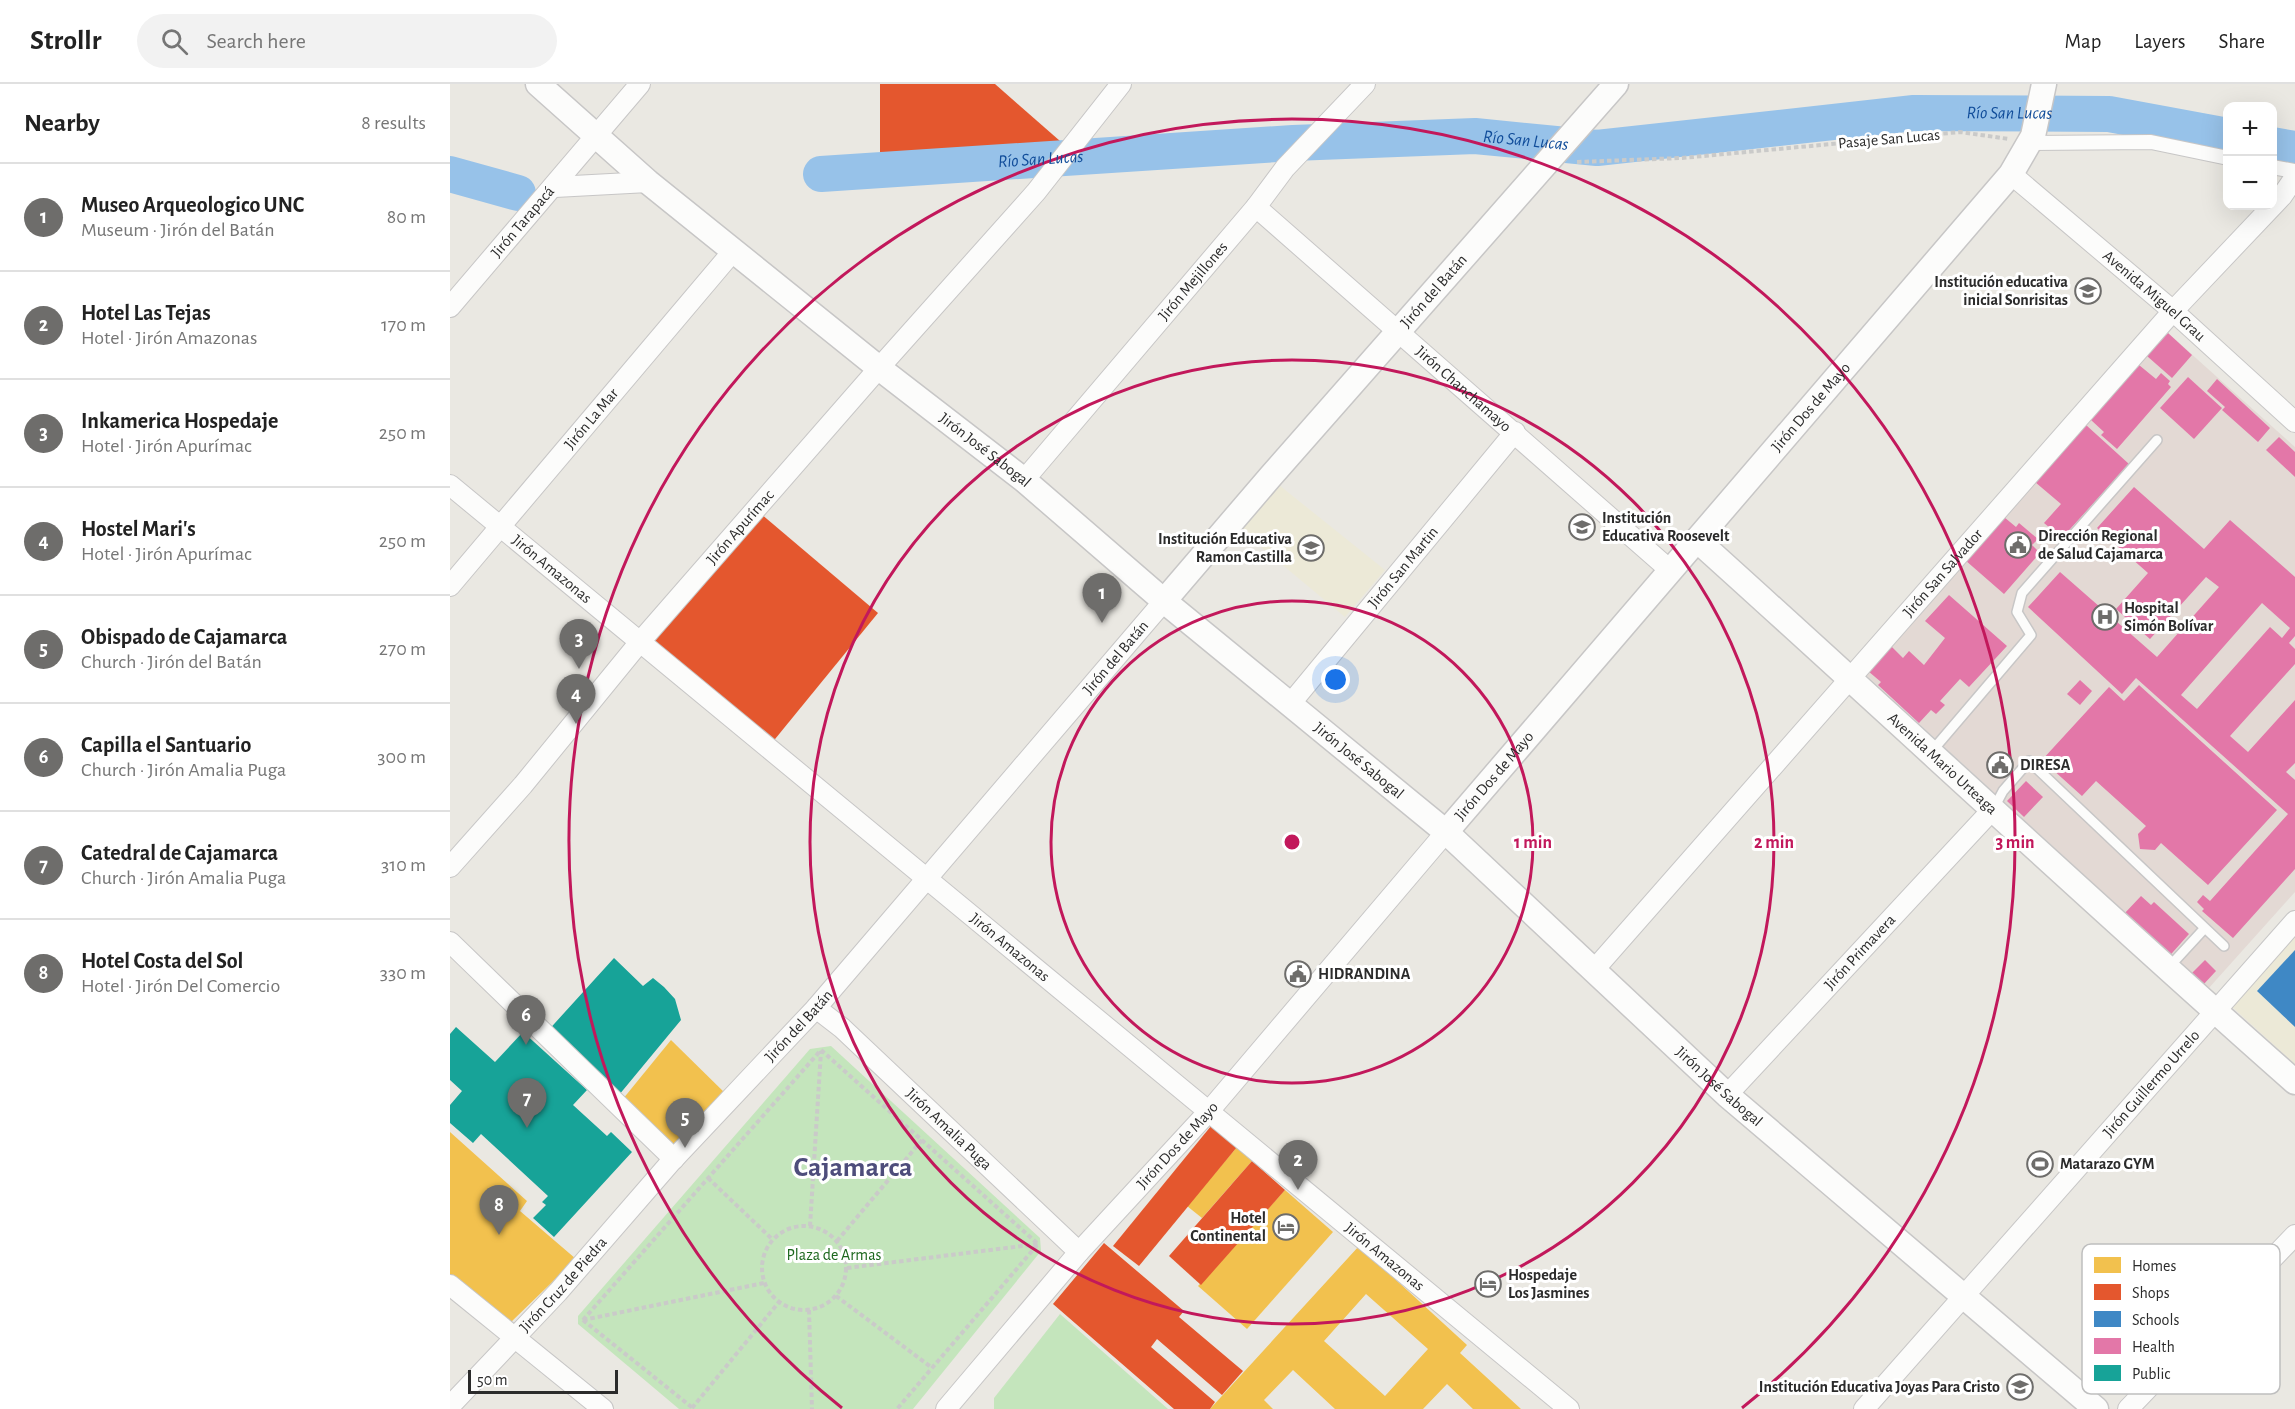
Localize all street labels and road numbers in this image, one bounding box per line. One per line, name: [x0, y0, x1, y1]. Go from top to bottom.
street label: Pasaje San Lucas: [1837, 127, 1941, 152]
street label: Jirón Tarapacá: [488, 183, 557, 260]
street label: Jirón Mejillones: [1155, 239, 1231, 323]
street label: Avenida Miguel Grau: [2100, 247, 2208, 344]
street label: Jirón del Batán: [1398, 251, 1470, 331]
street label: Jirón Chanchamayo: [1413, 343, 1514, 435]
street label: Jirón Dos de Mayo: [1768, 359, 1853, 455]
street label: Jirón La Mar: [561, 385, 622, 452]
street label: Jirón José Sabogal: [936, 410, 1034, 490]
street label: Jirón Apurímac: [704, 487, 777, 567]
street label: Jirón San Martin: [1365, 524, 1441, 611]
street label: Jirón San Salvador: [1900, 525, 1986, 620]
street label: Jirón Amazonas: [509, 532, 595, 606]
street label: Jirón del Batán: [1080, 617, 1152, 697]
street label: Avenida Mario Urteaga: [1885, 710, 2000, 817]
street label: Jirón José Sabogal: [1311, 719, 1407, 802]
street label: Jirón Dos de Mayo: [1452, 728, 1537, 823]
street label: Jirón Amazonas: [967, 910, 1053, 985]
street label: Jirón Primavera: [1821, 912, 1898, 993]
street label: Jirón del Batán: [762, 987, 836, 1065]
street label: Jirón Guillermo Urrelo: [2100, 1027, 2203, 1140]
street label: Jirón José Sabogal: [1673, 1043, 1766, 1129]
street label: Jirón Amalia Puga: [903, 1085, 995, 1173]
street label: Jirón Dos de Mayo: [1134, 1099, 1221, 1192]
street label: Jirón Amazonas: [1342, 1219, 1427, 1294]
street label: Jirón Cruz de Piedra: [516, 1234, 610, 1335]

